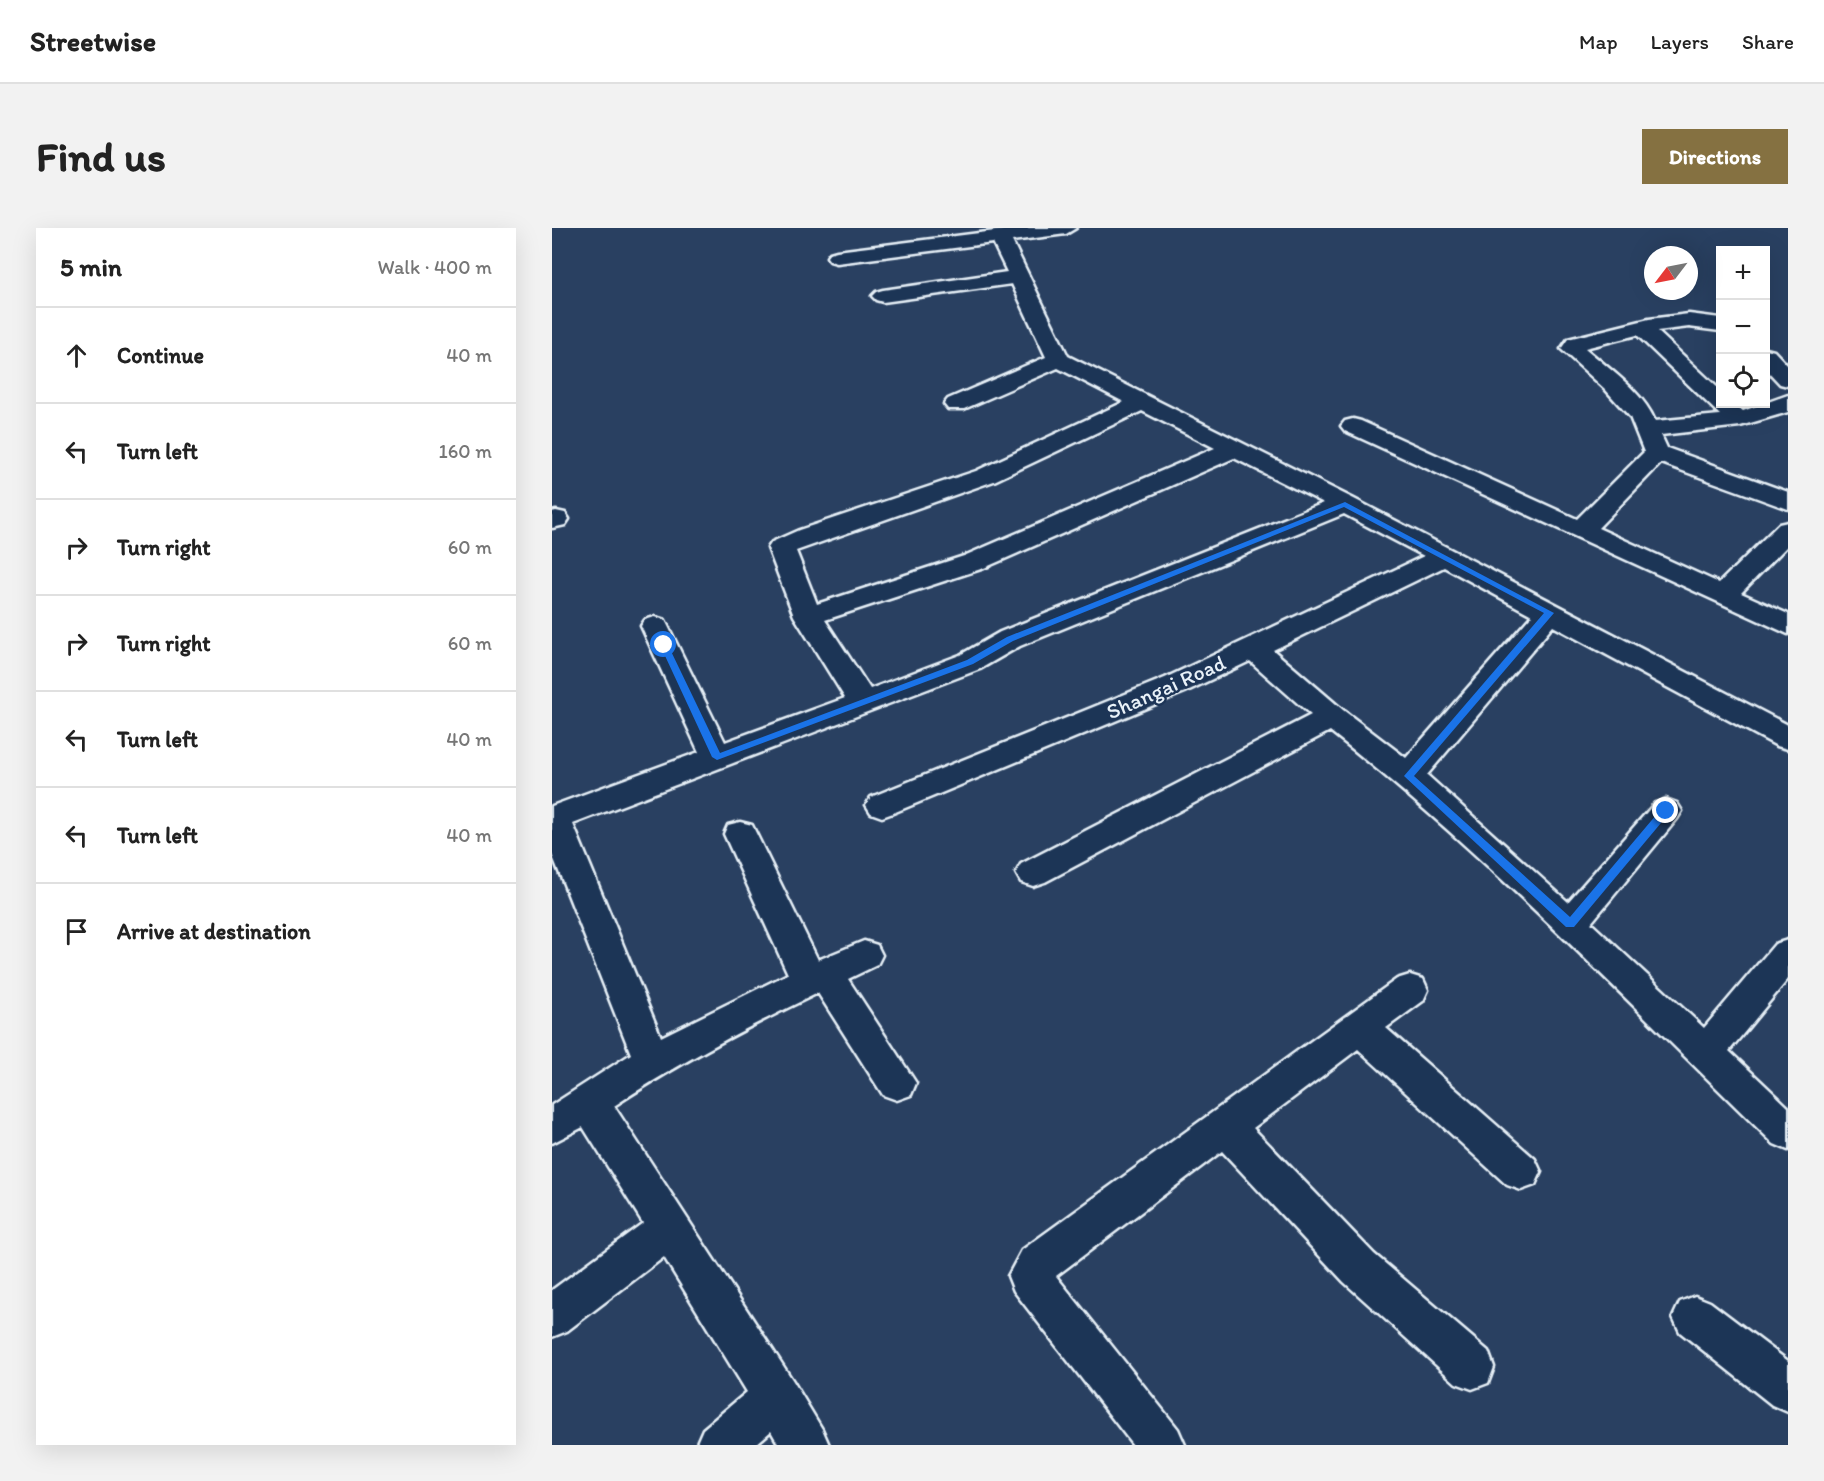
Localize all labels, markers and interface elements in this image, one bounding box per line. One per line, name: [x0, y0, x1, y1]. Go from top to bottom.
text: Streetwise: [30, 24, 156, 58]
text: Map: [1579, 29, 1618, 54]
text: Layers: [1651, 29, 1709, 54]
text: Share: [1742, 29, 1794, 54]
button: Directions: [1642, 129, 1788, 184]
text: Find us: [36, 131, 166, 182]
north arrow: [1644, 246, 1698, 300]
map controls: [1716, 246, 1770, 408]
button: +: [1716, 246, 1770, 300]
text: 5 min: [60, 251, 122, 283]
text: Walk · 400 m: [378, 255, 492, 279]
button: −: [1716, 300, 1770, 354]
icon: ahead: [60, 339, 93, 372]
text: Continue: [117, 342, 204, 369]
text: 40 m: [446, 343, 492, 367]
button: locate: [1716, 354, 1770, 408]
icon: left: [60, 435, 93, 468]
text: Turn left: [117, 438, 198, 465]
text: 160 m: [439, 439, 492, 463]
icon: right: [60, 531, 93, 564]
text: Turn right: [117, 534, 211, 561]
text: 60 m: [448, 535, 492, 559]
icon: right: [60, 627, 93, 660]
text: Turn right: [117, 630, 211, 657]
text: 60 m: [448, 631, 492, 655]
route start: [650, 631, 676, 657]
street label: Shangai Road: [1102, 649, 1230, 725]
icon: left: [60, 723, 93, 756]
text: Turn left: [117, 726, 198, 753]
text: 40 m: [446, 727, 492, 751]
route end: [1652, 797, 1678, 823]
icon: left: [60, 819, 93, 852]
text: Turn left: [117, 822, 198, 849]
text: 40 m: [446, 823, 492, 847]
icon: arrive: [60, 915, 93, 948]
text: Arrive at destination: [117, 918, 311, 945]

